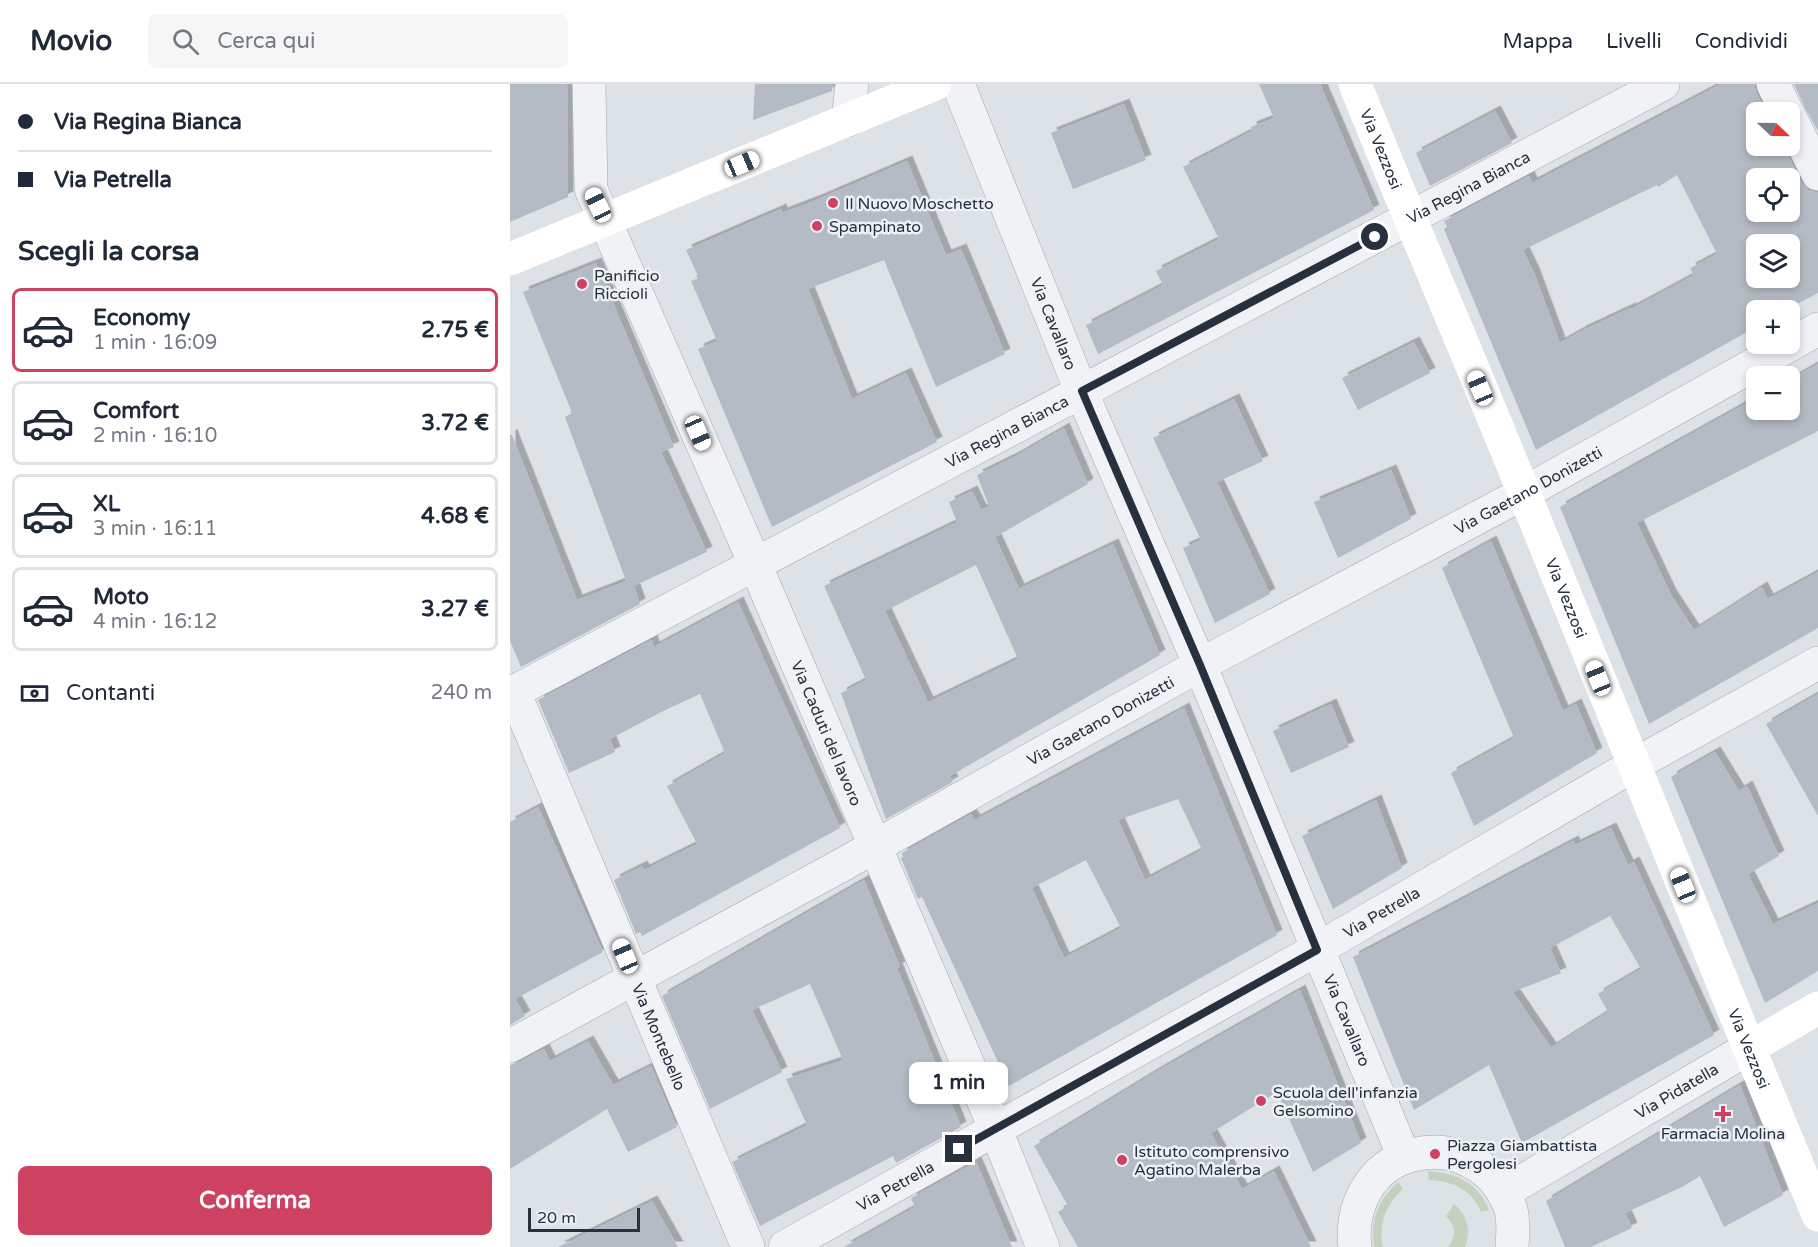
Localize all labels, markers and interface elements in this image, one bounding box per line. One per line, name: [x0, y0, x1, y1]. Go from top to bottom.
search box: [148, 14, 568, 68]
text: Movio: [30, 24, 112, 58]
icon: search: [169, 25, 202, 58]
text: Cerca qui: [217, 28, 315, 54]
text: Mappa: [1503, 29, 1573, 54]
text: Livelli: [1606, 29, 1662, 54]
text: Condividi: [1695, 29, 1788, 54]
north arrow: [1746, 102, 1800, 156]
map controls: [1746, 102, 1800, 420]
street label: Via Vezzosi: [1355, 106, 1406, 192]
text: Via Regina Bianca: [54, 109, 242, 135]
street label: Via Regina Bianca: [1403, 147, 1534, 229]
car: [722, 149, 762, 179]
text: Via Petrella: [54, 167, 172, 193]
button: locate: [1746, 168, 1800, 222]
car: [582, 185, 614, 225]
place label: Il Nuovo Moschetto: [845, 194, 994, 214]
marker: Il Nuovo Moschetto: [826, 196, 840, 210]
place label: Spampinato: [829, 217, 921, 237]
marker: Spampinato: [810, 219, 824, 233]
route start: [1361, 223, 1388, 250]
button: layers: [1746, 234, 1800, 288]
text: Scegli la corsa: [18, 235, 200, 268]
place label: Panificio Riccioli: [594, 266, 660, 304]
street label: Via Cavallaro: [1026, 275, 1081, 373]
marker: Panificio Riccioli: [575, 277, 589, 291]
button: +: [1746, 300, 1800, 354]
icon: car: [21, 303, 75, 357]
text: Economy: [93, 305, 190, 331]
text: 2.75 €: [421, 317, 489, 343]
text: 1 min · 16:09: [93, 331, 217, 355]
button: −: [1746, 366, 1800, 420]
car: [1465, 368, 1495, 408]
street label: Via Regina Bianca: [942, 391, 1072, 473]
icon: car: [21, 396, 75, 450]
text: Comfort: [93, 398, 179, 424]
text: 3.72 €: [421, 410, 489, 436]
car: [682, 413, 714, 453]
text: 2 min · 16:10: [93, 424, 217, 448]
street label: Via Gaetano Donizetti: [1451, 442, 1606, 539]
icon: car: [21, 489, 75, 543]
text: XL: [93, 491, 120, 517]
text: 4.68 €: [421, 503, 489, 529]
text: 3 min · 16:11: [93, 517, 217, 541]
street label: Via Vezzosi: [1541, 555, 1591, 641]
icon: car: [21, 582, 75, 636]
text: Moto: [93, 584, 149, 610]
text: 3.27 €: [421, 596, 489, 622]
text: 4 min · 16:12: [93, 610, 217, 634]
street label: Via Caduti del lavoro: [786, 658, 866, 809]
car: [1583, 658, 1613, 698]
street label: Via Gaetano Donizetti: [1024, 672, 1178, 771]
icon: cash: [18, 677, 51, 710]
text: Contanti: [66, 680, 155, 706]
text: 240 m: [431, 681, 492, 705]
car: [1668, 865, 1698, 905]
street label: Via Petrella: [1340, 883, 1424, 943]
car: [610, 936, 640, 976]
street label: Via Cavallaro: [1318, 971, 1374, 1070]
street label: Via Montebello: [627, 980, 690, 1094]
street label: Via Vezzosi: [1723, 1006, 1774, 1092]
street label: Via Pidatella: [1631, 1059, 1722, 1124]
callout: 1 min: [910, 1062, 1008, 1104]
text: 1 min: [932, 1071, 985, 1095]
place label: Scuola dell'infanzia Gelsomino: [1273, 1083, 1418, 1121]
marker: Scuola dell'infanzia Gelsomino: [1254, 1094, 1268, 1108]
marker: Farmacia Molina: [1716, 1107, 1730, 1121]
place label: Farmacia Molina: [1661, 1124, 1785, 1144]
route end: [945, 1135, 972, 1162]
place label: Piazza Giambattista Pergolesi: [1447, 1136, 1597, 1174]
place label: Istituto comprensivo Agatino Malerba: [1134, 1142, 1289, 1180]
marker: Piazza Giambattista Pergolesi: [1428, 1147, 1442, 1161]
marker: Istituto comprensivo Agatino Malerba: [1115, 1153, 1129, 1167]
street label: Via Petrella: [853, 1157, 938, 1216]
button: Conferma: [18, 1166, 492, 1235]
scale bar: [528, 1205, 640, 1232]
text: 20 m: [537, 1208, 576, 1228]

